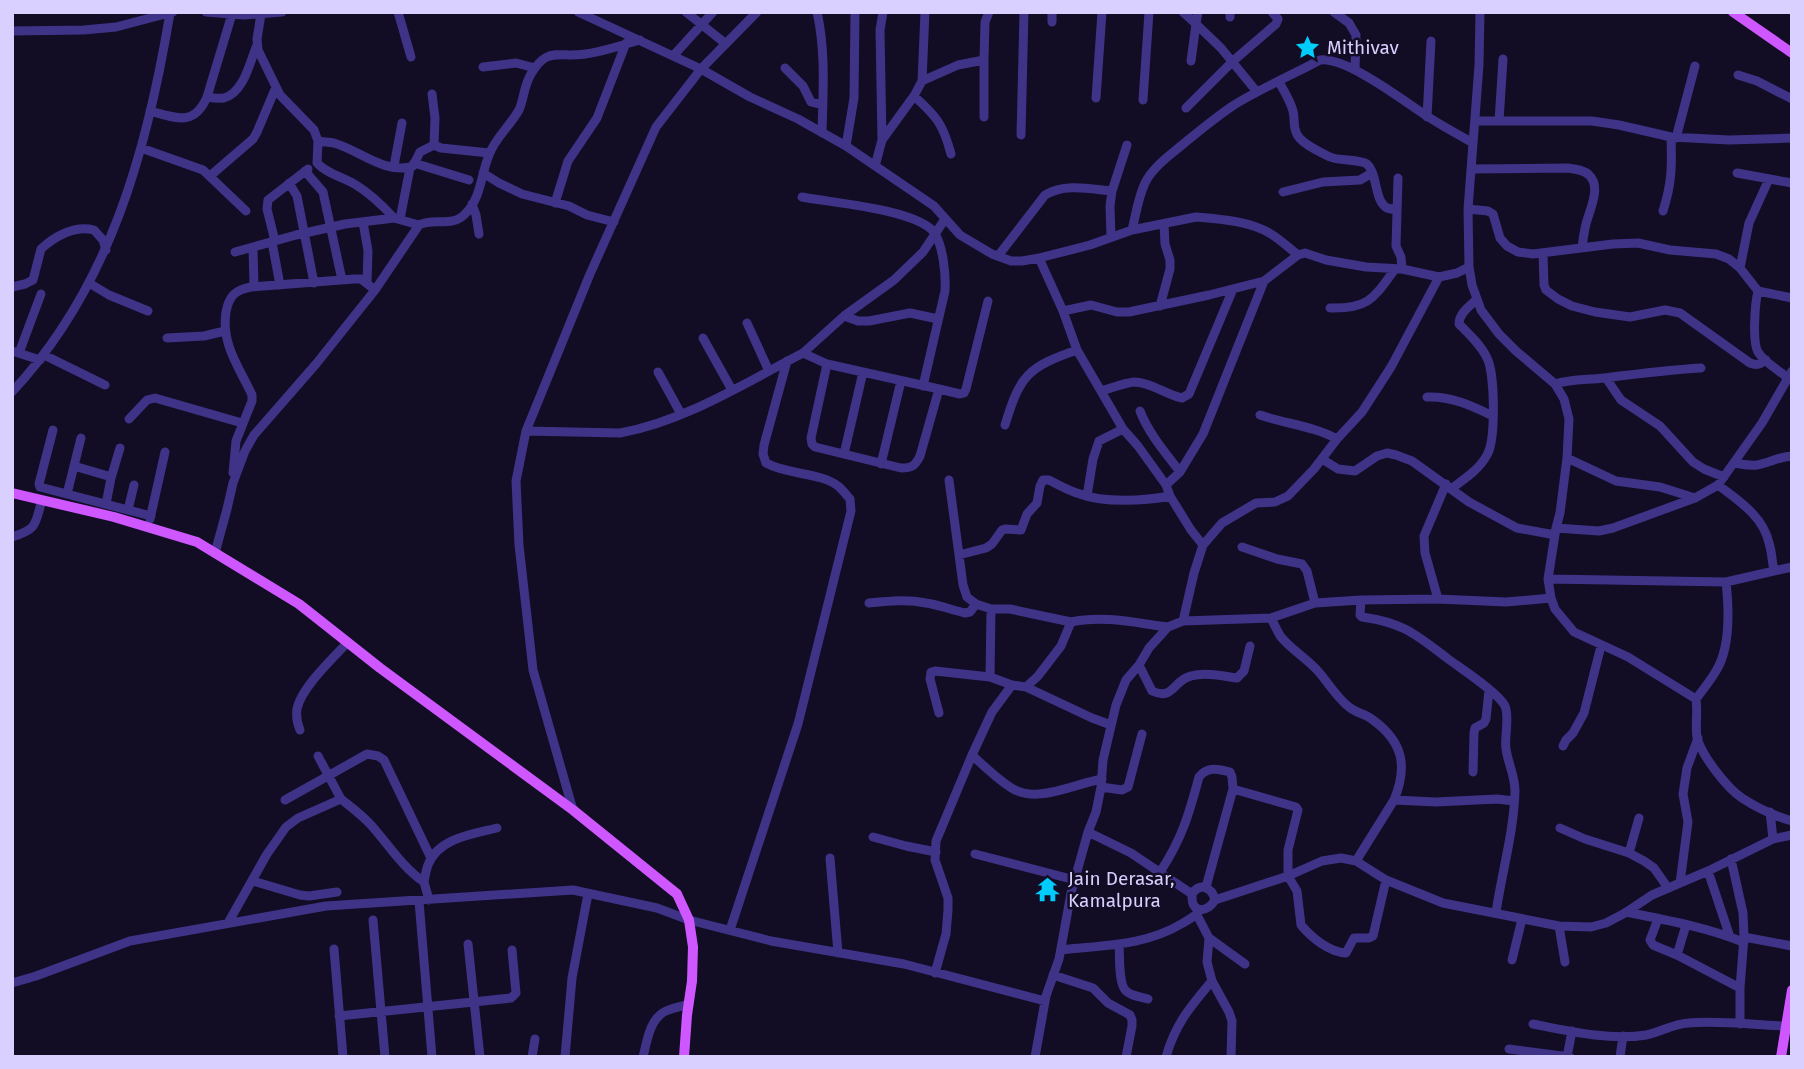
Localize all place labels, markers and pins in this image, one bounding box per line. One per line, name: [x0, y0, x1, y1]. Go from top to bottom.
place icon: Mithivav: [1293, 33, 1321, 61]
place label: Mithivav: [1327, 36, 1400, 59]
place label: Jain Derasar, Kamalpura: [1068, 867, 1174, 912]
temple icon: Jain Derasar, Kamalpura: [1034, 875, 1062, 903]

